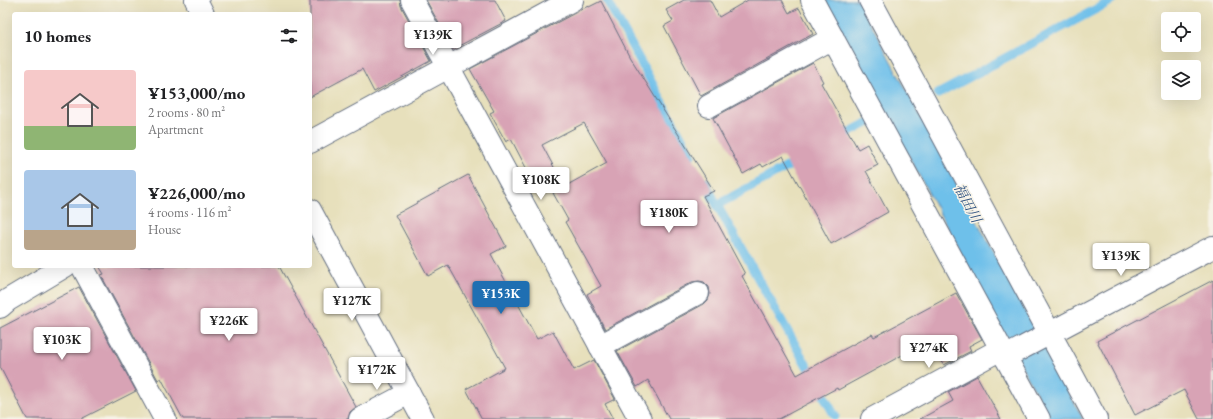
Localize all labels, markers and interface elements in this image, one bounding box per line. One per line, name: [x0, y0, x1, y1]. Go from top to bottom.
map controls: [1161, 12, 1201, 100]
button: locate: [1161, 12, 1201, 52]
pin: ¥139K: [405, 22, 461, 56]
text: 10 homes: [24, 25, 91, 47]
icon: filters: [278, 25, 300, 47]
text: ¥139K: [413, 26, 453, 43]
button: layers: [1161, 60, 1201, 100]
text: ¥153,000/mo: [148, 82, 245, 104]
icon: home: [56, 86, 104, 134]
text: 2 rooms · 80 m²: [148, 104, 225, 121]
text: Apartment: [148, 121, 203, 138]
pin: ¥108K: [513, 167, 569, 201]
text: ¥108K: [521, 171, 561, 188]
water label: 福田川: [950, 180, 987, 228]
text: ¥226,000/mo: [148, 182, 245, 204]
icon: home: [56, 186, 104, 234]
pin: ¥180K: [641, 200, 697, 234]
text: 4 rooms · 116 m²: [148, 204, 232, 221]
text: ¥180K: [649, 204, 689, 221]
text: House: [148, 221, 181, 238]
pin: ¥139K: [1093, 243, 1149, 277]
text: ¥139K: [1101, 247, 1141, 264]
pin: ¥153K: [473, 281, 529, 315]
text: ¥153K: [481, 285, 521, 302]
pin: ¥127K: [324, 288, 380, 322]
text: ¥127K: [332, 292, 372, 309]
pin: ¥226K: [201, 308, 257, 342]
text: ¥226K: [209, 312, 249, 329]
pin: ¥103K: [34, 327, 90, 361]
text: ¥103K: [42, 331, 82, 348]
pin: ¥274K: [901, 335, 957, 369]
text: ¥274K: [909, 339, 949, 356]
pin: ¥172K: [349, 357, 405, 391]
text: ¥172K: [357, 361, 397, 378]

